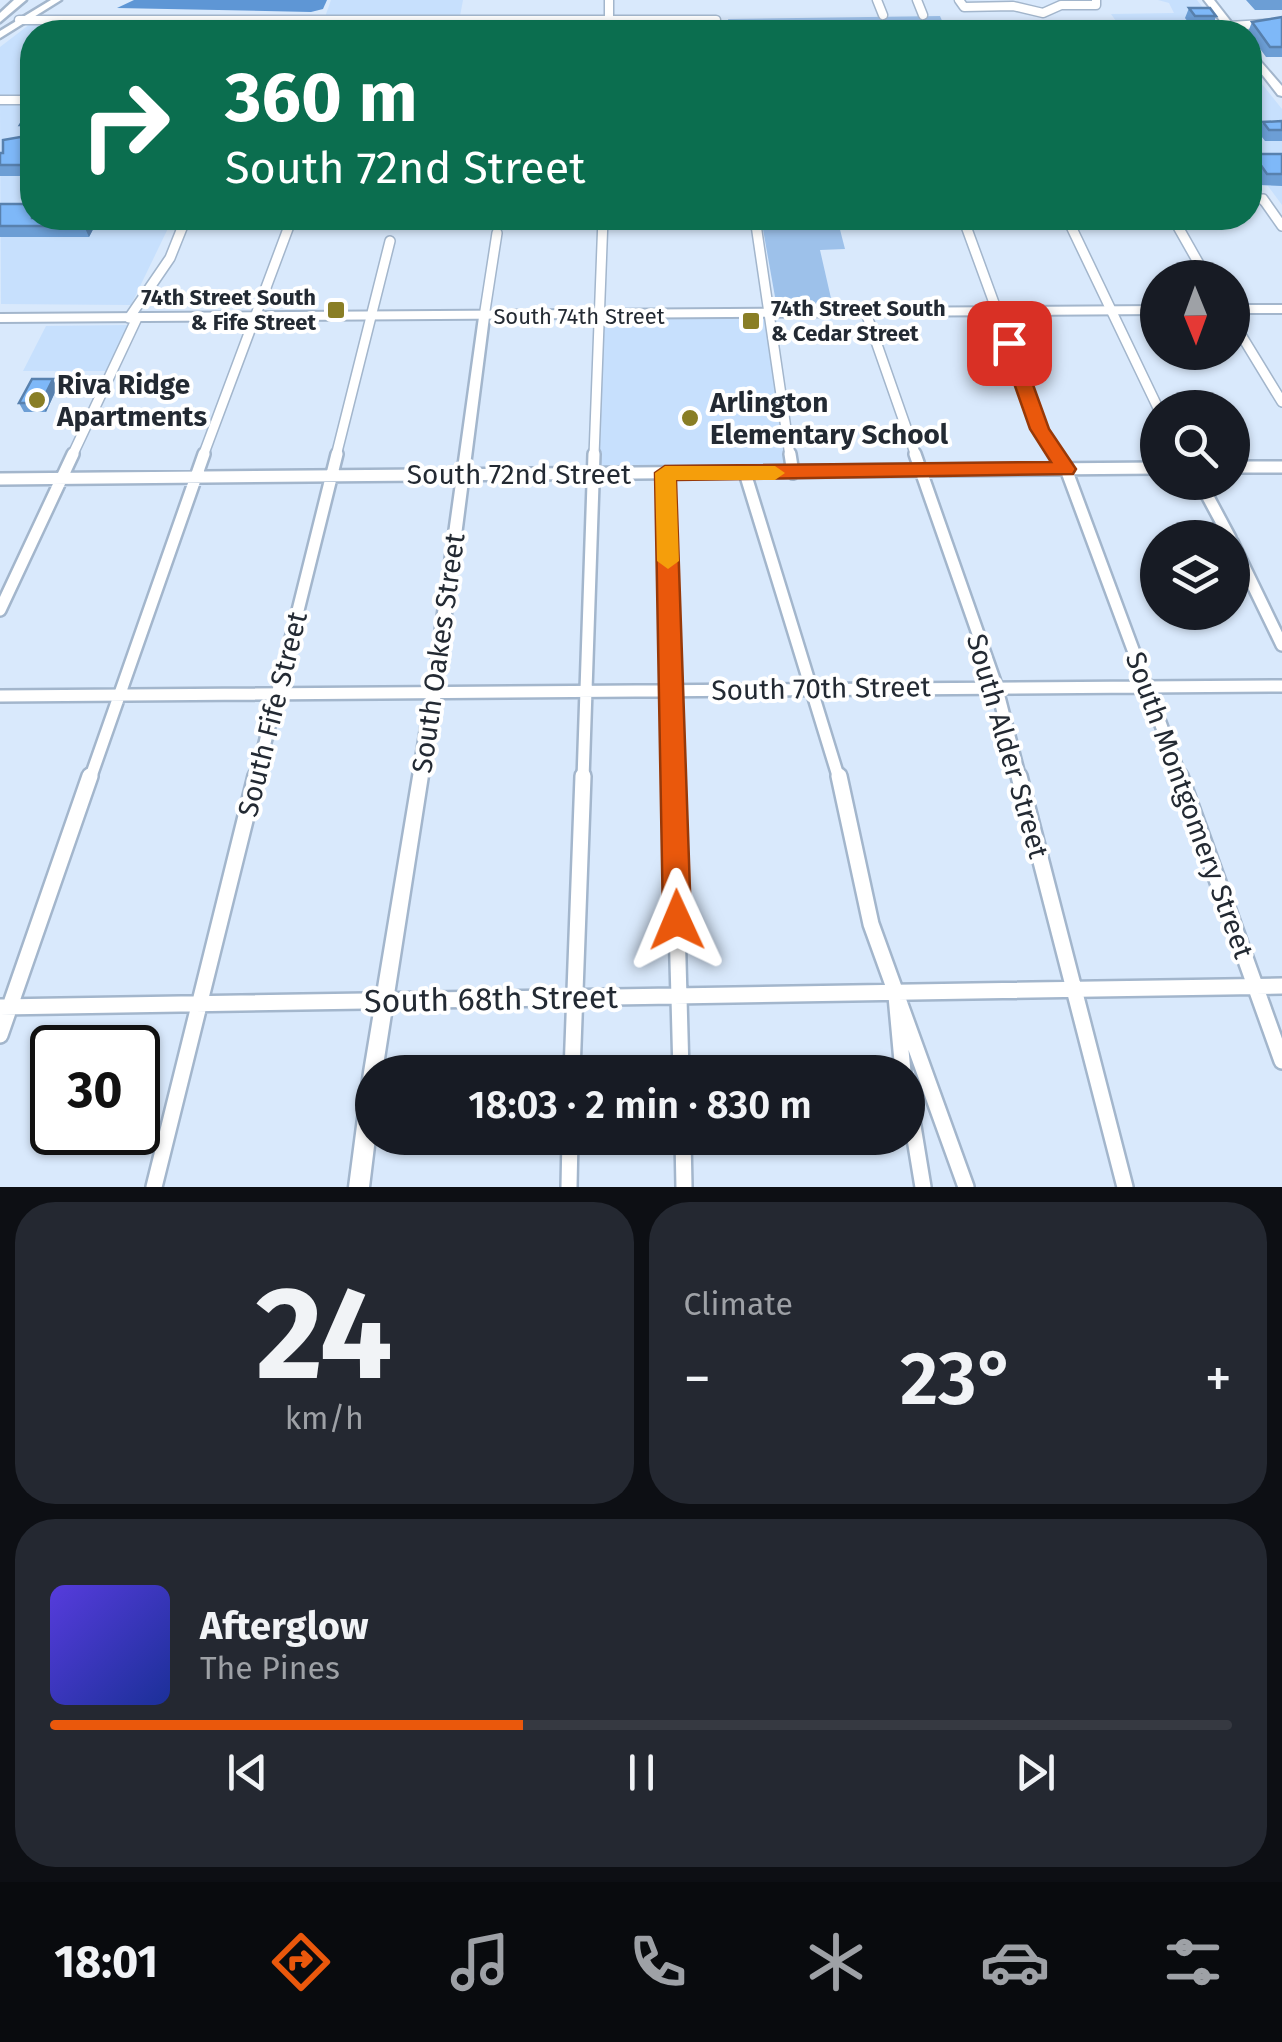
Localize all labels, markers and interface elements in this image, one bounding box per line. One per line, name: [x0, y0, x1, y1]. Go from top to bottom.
text: 360 m: [225, 56, 418, 140]
icon: right: [60, 60, 190, 190]
text: South 72nd Street: [225, 141, 585, 195]
north arrow: [1140, 260, 1250, 370]
map controls: [1140, 260, 1250, 630]
place label: 74th Street South & Fife Street: [141, 284, 317, 336]
place label: 74th Street South & Cedar Street: [771, 295, 946, 347]
marker: 74th Street South & Fife Street: [325, 299, 347, 321]
pin: [967, 301, 1052, 386]
street label: South 74th Street: [493, 303, 665, 330]
marker: 74th Street South & Cedar Street: [740, 310, 762, 332]
icon: arrive: [982, 316, 1037, 371]
place label: Riva Ridge Apartments: [56, 368, 207, 433]
place label: Arlington Elementary School: [709, 386, 949, 451]
marker: Riva Ridge Apartments: [26, 389, 48, 411]
button: search: [1140, 390, 1250, 500]
marker: Arlington Elementary School: [679, 407, 701, 429]
street label: South 72nd Street: [407, 458, 632, 491]
button: layers: [1140, 520, 1250, 630]
street label: South Oakes Street: [405, 530, 472, 775]
street label: South Fife Street: [231, 607, 314, 820]
street label: South Alder Street: [960, 630, 1056, 863]
street label: South Montgomery Street: [1119, 647, 1261, 964]
street label: South 70th Street: [711, 670, 932, 707]
position arrow: [625, 868, 729, 972]
street label: South 68th Street: [364, 978, 619, 1020]
speed limit sign: 30: [30, 1025, 160, 1155]
text: 18:03 · 2 min · 830 m: [468, 1082, 812, 1128]
text: 24: [256, 1256, 393, 1412]
text: Climate: [684, 1285, 793, 1323]
text: 23°: [900, 1334, 1016, 1424]
text: −: [684, 1346, 711, 1412]
text: +: [1205, 1346, 1232, 1412]
text: km/h: [285, 1399, 364, 1437]
text: Afterglow: [200, 1603, 368, 1649]
text: The Pines: [200, 1649, 340, 1687]
icon: previous: [220, 1745, 275, 1800]
icon: pause: [614, 1745, 669, 1800]
icon: next: [1008, 1745, 1063, 1800]
icon: directions: [266, 1927, 336, 1997]
icon: music: [445, 1927, 515, 1997]
icon: phone: [623, 1927, 693, 1997]
icon: climate: [801, 1927, 871, 1997]
icon: car: [980, 1927, 1050, 1997]
icon: filters: [1158, 1927, 1228, 1997]
text: 18:01: [54, 1935, 158, 1989]

